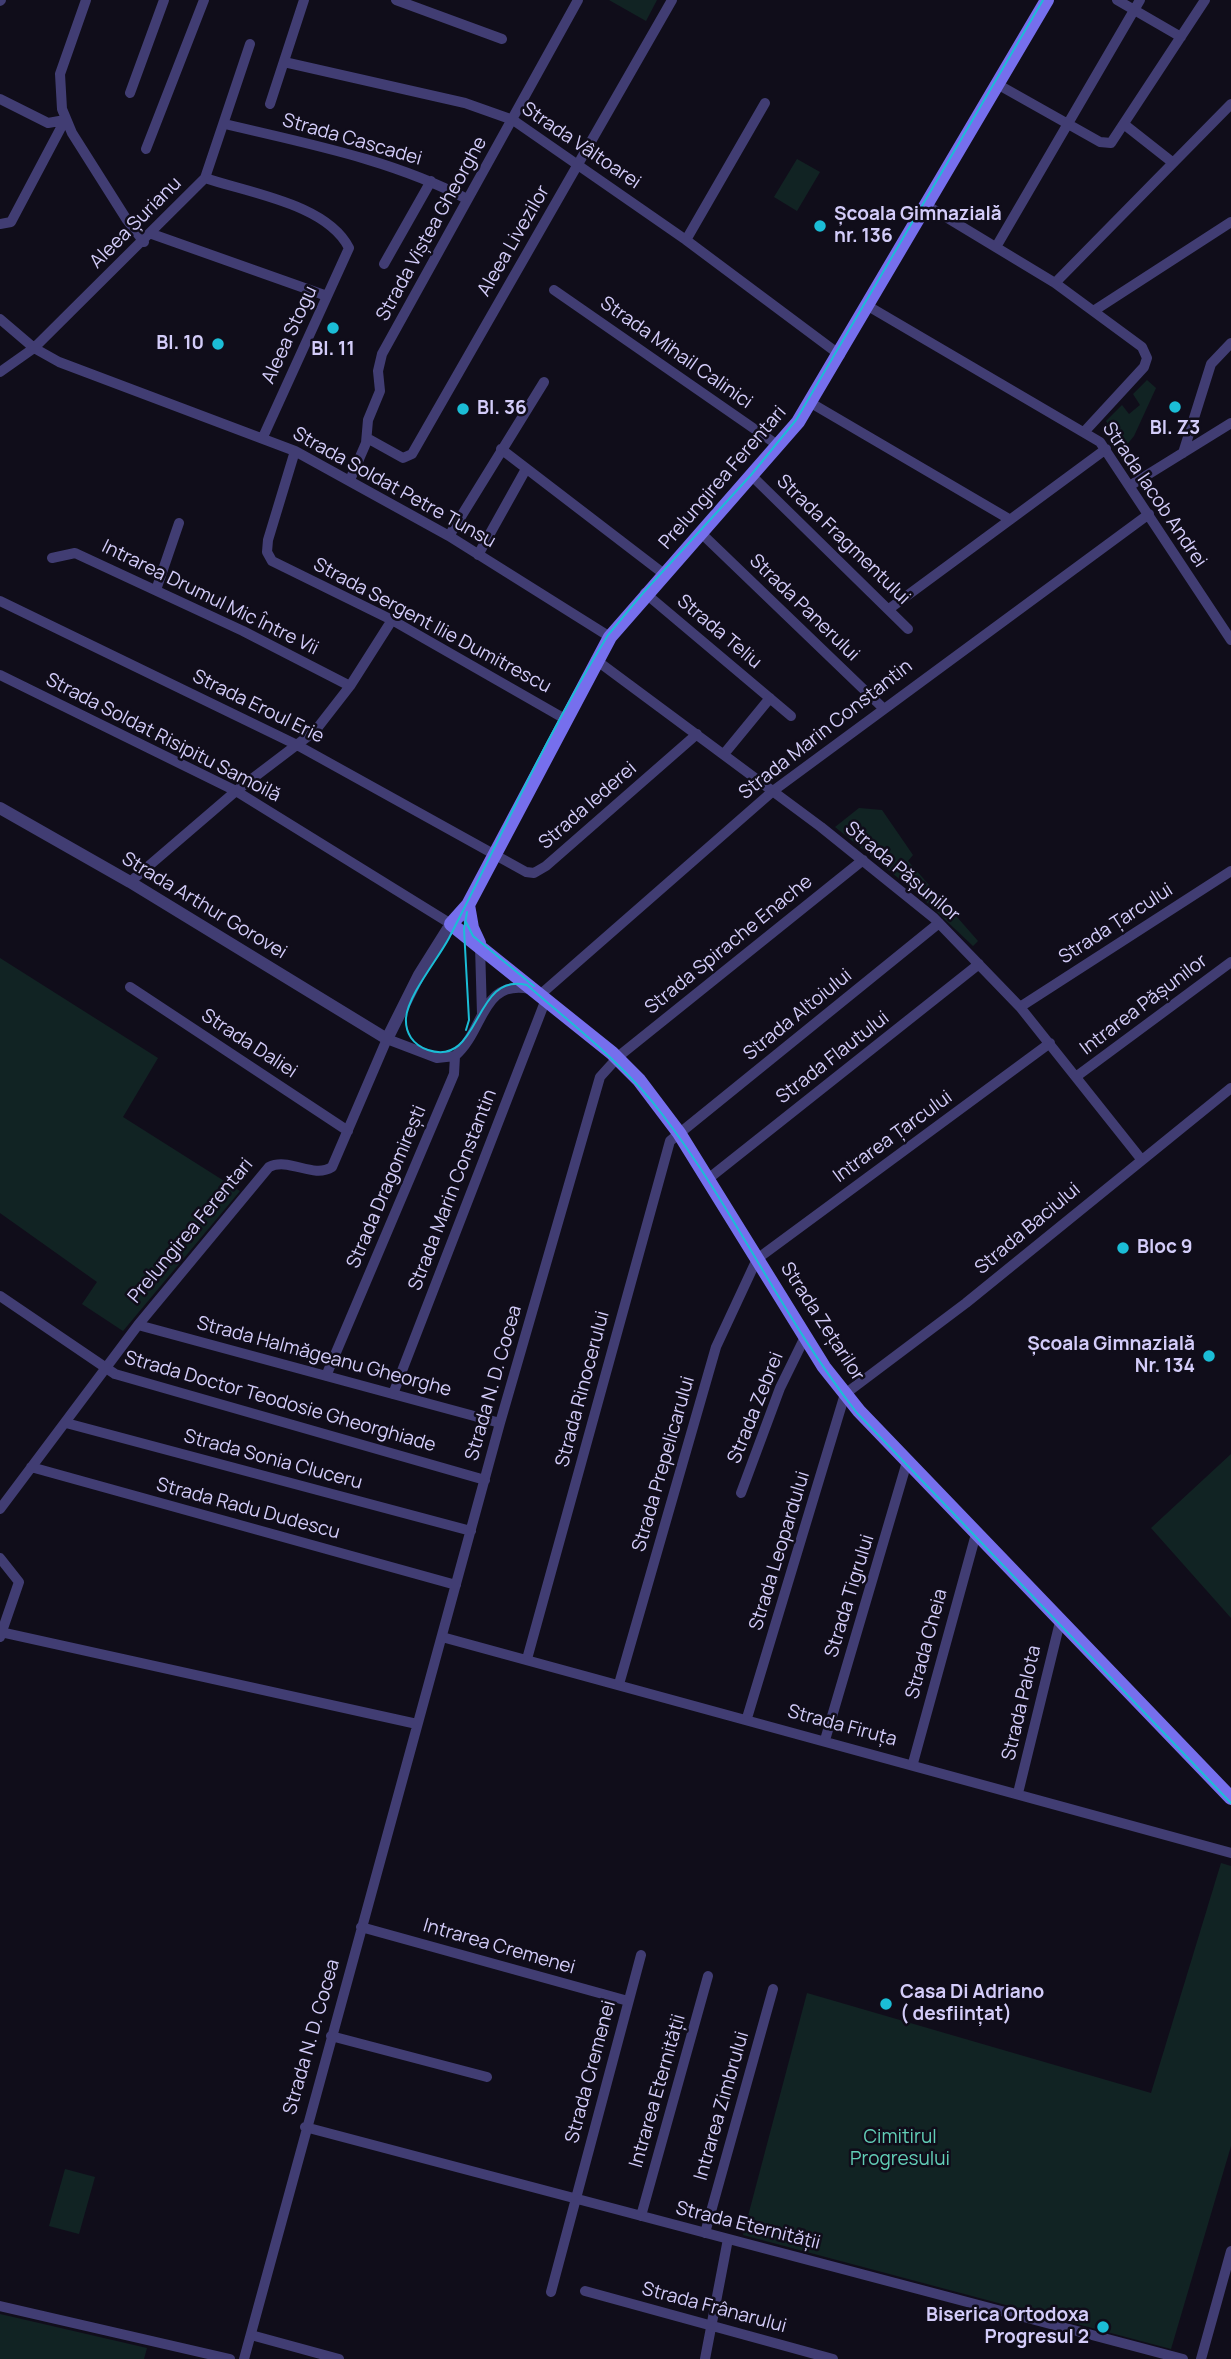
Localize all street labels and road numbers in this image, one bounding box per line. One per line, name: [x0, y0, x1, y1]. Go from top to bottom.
street label: Strada Vâltoarei: [517, 98, 645, 194]
street label: Strada Cascadei: [280, 109, 424, 171]
street label: Strada Viștea Gheorghe: [372, 133, 492, 325]
street label: Aleea Șurianu: [85, 172, 187, 274]
street label: Aleea Livezilor: [473, 181, 555, 301]
street label: Aleea Stogu: [257, 282, 323, 388]
street label: Strada Mihail Calinici: [596, 292, 756, 414]
street label: Prelungirea Ferentari: [655, 402, 791, 554]
street label: Strada Iacob Andrei: [1097, 418, 1211, 572]
street label: Strada Soldat Petre Tunsu: [289, 423, 499, 553]
street label: Strada Fragmentului: [771, 470, 915, 610]
street label: Intrarea Drumul Mic Între Vii: [98, 536, 322, 660]
street label: Strada Panerului: [744, 550, 864, 666]
street label: Strada Sergent Ilie Dumitrescu: [309, 554, 555, 698]
street label: Strada Teliu: [672, 590, 766, 674]
street label: Strada Marin Constantin: [735, 655, 917, 805]
street label: Strada Eroul Erie: [189, 665, 327, 749]
street label: Strada Soldat Risipitu Samoilă: [42, 669, 284, 807]
street label: Strada Iederei: [534, 757, 642, 855]
street label: Strada Pășunilor: [840, 817, 964, 927]
street label: Strada Arthur Gorovei: [117, 848, 291, 964]
street label: Strada Spirache Enache: [641, 870, 817, 1020]
street label: Strada Țarcului: [1055, 879, 1177, 969]
street label: Intrarea Pășunilor: [1076, 950, 1212, 1060]
street label: Strada Altoiului: [739, 964, 857, 1066]
street label: Strada Daliei: [197, 1005, 301, 1083]
street label: Strada Flautului: [772, 1007, 894, 1109]
street label: Strada Marin Constantin: [404, 1086, 502, 1294]
street label: Intrarea Țarcului: [829, 1086, 957, 1188]
street label: Strada Dragomirești: [342, 1102, 432, 1272]
street label: Prelungirea Ferentari: [124, 1154, 258, 1308]
street label: Strada Baciului: [971, 1178, 1085, 1280]
street label: Strada Zețarilor: [775, 1258, 869, 1386]
street label: Strada N. D. Cocea: [461, 1303, 527, 1463]
street label: Strada Rinocerului: [551, 1309, 615, 1469]
street label: Strada Halmăgeanu Gheorghe: [194, 1312, 454, 1402]
street label: Strada Doctor Teodosie Gheorghiade: [122, 1347, 438, 1457]
street label: Strada Zebrei: [723, 1349, 789, 1467]
street label: Strada Prepelicarului: [628, 1374, 700, 1554]
street label: Strada Sonia Cluceru: [181, 1425, 365, 1495]
street label: Strada Leopardului: [745, 1469, 815, 1633]
street label: Strada Radu Dudescu: [154, 1474, 342, 1544]
street label: Strada Tigrului: [820, 1532, 880, 1660]
street label: Strada Cheia: [901, 1587, 953, 1701]
street label: Strada Palota: [998, 1643, 1046, 1763]
street label: Strada Firuța: [785, 1700, 899, 1752]
street label: Intrarea Cremenei: [420, 1914, 578, 1980]
street label: Strada N. D. Cocea: [279, 1957, 345, 2117]
street label: Strada Cremenei: [561, 1998, 621, 2146]
street label: Intrarea Eternității: [625, 2012, 691, 2170]
street label: Intrarea Zimbrului: [690, 2029, 754, 2183]
street label: Strada Eternității: [673, 2197, 823, 2255]
street label: Strada Frânarului: [639, 2278, 789, 2338]

